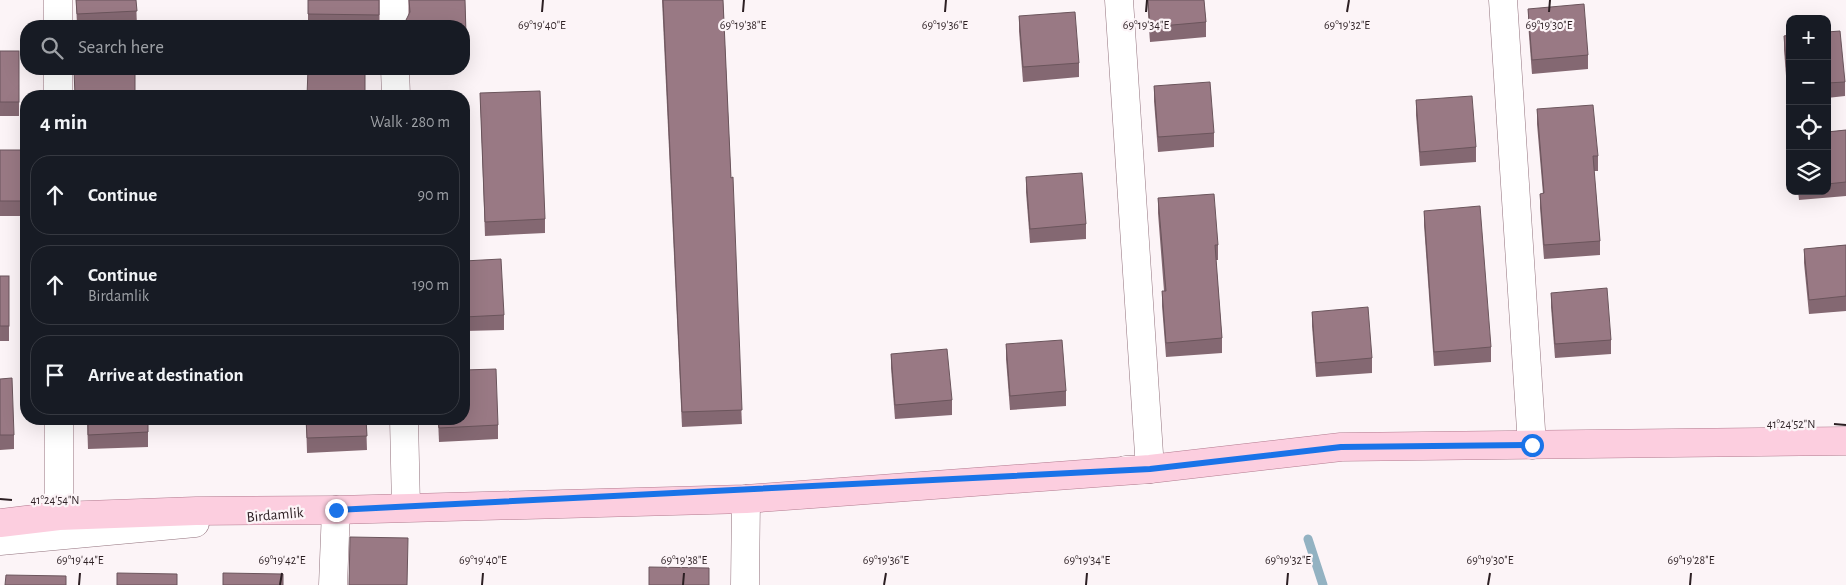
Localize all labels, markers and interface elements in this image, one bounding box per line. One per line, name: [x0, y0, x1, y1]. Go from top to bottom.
map controls: [1786, 15, 1831, 195]
button: +: [1786, 15, 1831, 60]
text: 69°19'40"E: [518, 19, 566, 31]
text: 69°19'38"E: [720, 19, 766, 31]
text: 69°19'36"E: [922, 19, 968, 31]
text: 69°19'34"E: [1123, 19, 1169, 31]
text: 69°19'32"E: [1324, 19, 1370, 31]
text: 69°19'30"E: [1526, 19, 1573, 31]
search box: [20, 20, 470, 75]
icon: search: [38, 34, 66, 62]
text: Search here: [78, 38, 164, 57]
button: −: [1786, 60, 1831, 105]
button: locate: [1786, 105, 1831, 150]
text: 4 min: [40, 112, 87, 133]
text: Walk · 280 m: [370, 114, 450, 130]
button: layers: [1786, 150, 1831, 195]
icon: ahead: [41, 181, 69, 209]
text: Continue: [88, 186, 157, 205]
text: 90 m: [418, 187, 449, 203]
text: Continue: [88, 266, 157, 285]
icon: ahead: [41, 271, 69, 299]
text: 190 m: [412, 277, 449, 293]
text: Birdamlik: [88, 288, 149, 304]
icon: arrive: [41, 361, 69, 389]
text: Arrive at destination: [88, 366, 244, 385]
text: 41°24'52"N: [1767, 418, 1815, 430]
route start: [1521, 434, 1544, 457]
text: 41°24'54"N: [31, 494, 79, 506]
route end: [325, 499, 348, 522]
street label: Birdamlik: [246, 505, 304, 525]
text: 69°19'44"E: [56, 554, 104, 566]
text: 69°19'42"E: [259, 554, 306, 566]
text: 69°19'40"E: [459, 554, 507, 566]
text: 69°19'38"E: [661, 554, 707, 566]
text: 69°19'36"E: [863, 554, 909, 566]
text: 69°19'34"E: [1064, 554, 1110, 566]
text: 69°19'32"E: [1265, 554, 1311, 566]
text: 69°19'30"E: [1467, 554, 1514, 566]
text: 69°19'28"E: [1668, 554, 1715, 566]

